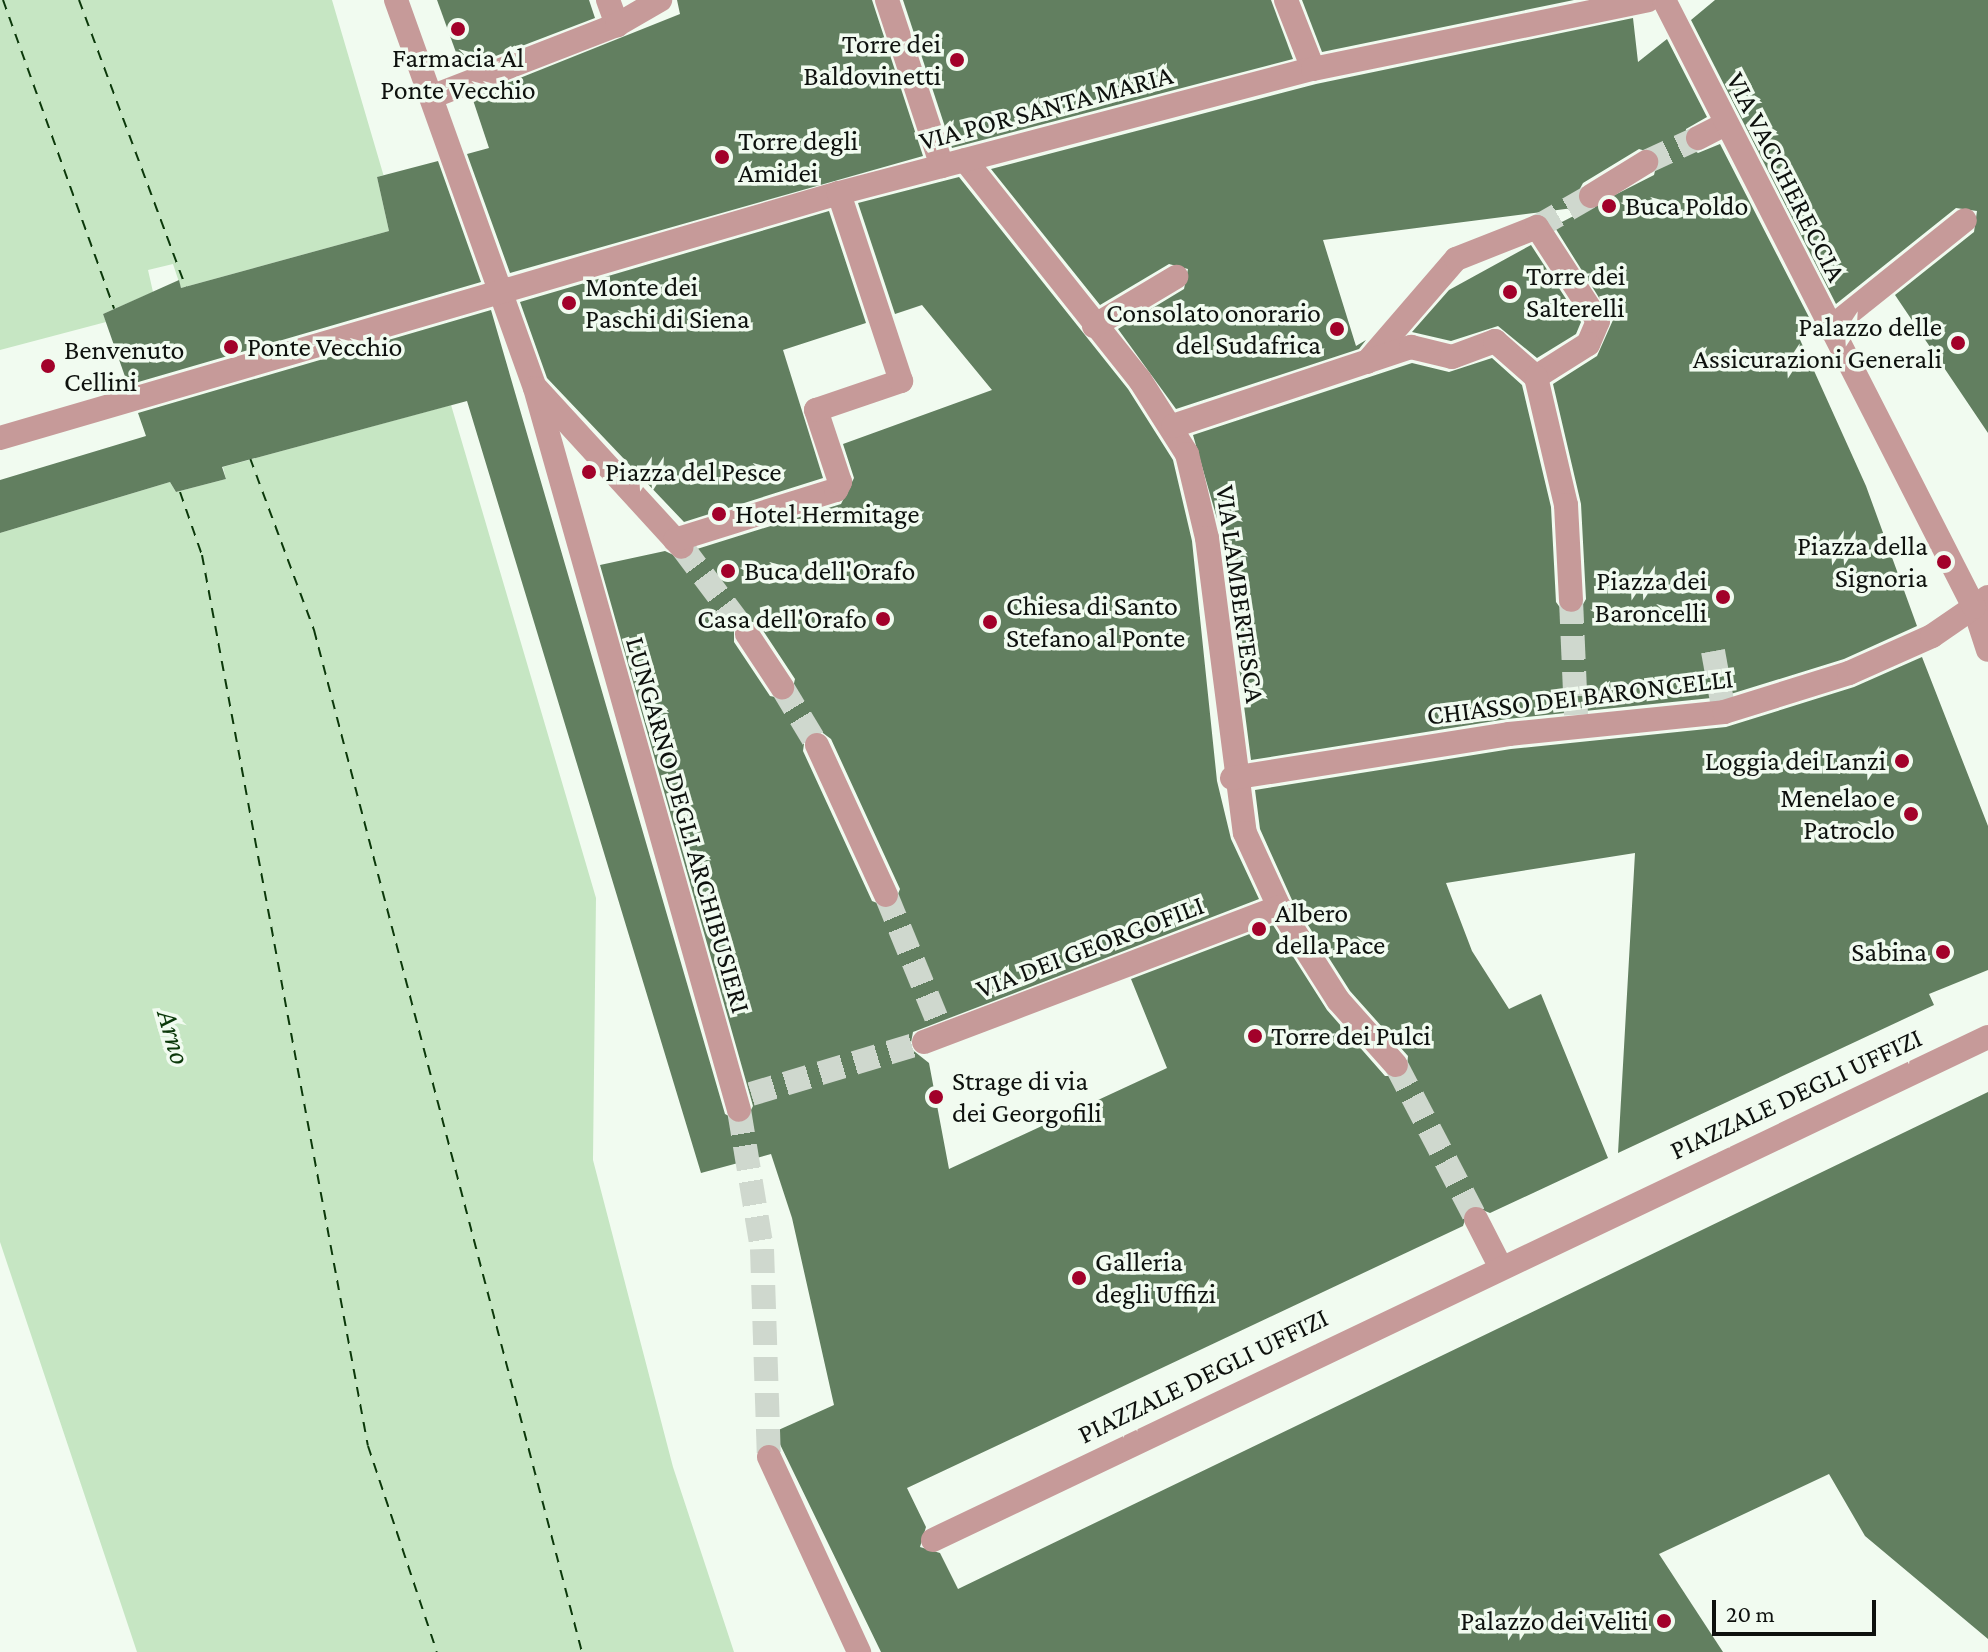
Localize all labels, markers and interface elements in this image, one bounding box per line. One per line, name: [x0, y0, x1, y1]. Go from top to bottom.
marker: Farmacia Al Ponte Vecchio: [449, 20, 467, 38]
place label: Torre dei Baldovinetti: [803, 27, 941, 93]
place label: Farmacia Al Ponte Vecchio: [380, 41, 536, 107]
marker: Torre dei Baldovinetti: [948, 51, 966, 69]
street label: VIA POR SANTA MARIA: [916, 58, 1176, 158]
street label: VIA VACCHERECCIA: [1719, 67, 1853, 287]
place label: Torre degli Amidei: [738, 124, 858, 190]
marker: Torre degli Amidei: [713, 148, 731, 166]
place label: Buca Poldo: [1625, 189, 1748, 223]
marker: Buca Poldo: [1600, 197, 1618, 215]
place label: Torre dei Salterelli: [1526, 259, 1625, 325]
place label: Monte dei Paschi di Siena: [585, 270, 750, 336]
marker: Torre dei Salterelli: [1501, 283, 1519, 301]
marker: Monte dei Paschi di Siena: [560, 294, 578, 312]
place label: Consolato onorario del Sudafrica: [1106, 296, 1321, 362]
place label: Palazzo delle Assicurazioni Generali: [1693, 310, 1942, 376]
marker: Consolato onorario del Sudafrica: [1328, 320, 1346, 338]
place label: Ponte Vecchio: [247, 330, 402, 364]
place label: Benvenuto Cellini: [64, 333, 184, 399]
marker: Palazzo delle Assicurazioni Generali: [1949, 334, 1967, 352]
marker: Ponte Vecchio: [222, 338, 240, 356]
marker: Benvenuto Cellini: [39, 357, 57, 375]
place label: Piazza del Pesce: [605, 455, 782, 489]
marker: Piazza del Pesce: [580, 463, 598, 481]
street label: VIA LAMBERTESCA: [1208, 483, 1272, 705]
place label: Hotel Hermitage: [735, 497, 920, 531]
marker: Hotel Hermitage: [710, 505, 728, 523]
place label: Piazza della Signoria: [1797, 529, 1928, 595]
marker: Piazza della Signoria: [1935, 553, 1953, 571]
place label: Buca dell'Orafo: [744, 554, 915, 588]
marker: Buca dell'Orafo: [719, 562, 737, 580]
place label: Piazza dei Baroncelli: [1595, 564, 1707, 630]
marker: Piazza dei Baroncelli: [1714, 588, 1732, 606]
place label: Chiesa di Santo Stefano al Ponte: [1006, 589, 1185, 655]
place label: Casa dell'Orafo: [697, 602, 867, 636]
marker: Casa dell'Orafo: [874, 610, 892, 628]
marker: Chiesa di Santo Stefano al Ponte: [981, 613, 999, 631]
street label: LUNGARNO DEGLI ARCHIBUSIERI: [618, 633, 758, 1017]
street label: CHIASSO DEI BARONCELLI: [1425, 662, 1735, 732]
place label: Loggia dei Lanzi: [1705, 744, 1886, 778]
marker: Loggia dei Lanzi: [1893, 752, 1911, 770]
place label: Menelao e Patroclo: [1780, 781, 1895, 847]
marker: Menelao e Patroclo: [1902, 805, 1920, 823]
street label: VIA DEI GEORGOFILI: [971, 888, 1209, 1006]
place label: Albero della Pace: [1275, 896, 1385, 962]
marker: Albero della Pace: [1250, 920, 1268, 938]
place label: Sabina: [1851, 935, 1927, 969]
marker: Sabina: [1934, 943, 1952, 961]
water label: Arno: [149, 1005, 199, 1069]
place label: Torre dei Pulci: [1271, 1019, 1431, 1053]
street label: PIAZZALE DEGLI UFFIZI: [1665, 1021, 1927, 1167]
marker: Torre dei Pulci: [1246, 1027, 1264, 1045]
place label: Strage di via dei Georgofili: [952, 1064, 1102, 1130]
marker: Strage di via dei Georgofili: [927, 1088, 945, 1106]
place label: Galleria degli Uffizi: [1095, 1245, 1216, 1311]
marker: Galleria degli Uffizi: [1070, 1269, 1088, 1287]
street label: PIAZZALE DEGLI UFFIZI: [1072, 1301, 1334, 1451]
scale bar: [1716, 1584, 1880, 1634]
text: 20 m: [1726, 1600, 1775, 1627]
place label: Palazzo dei Veliti: [1460, 1604, 1648, 1638]
marker: Palazzo dei Veliti: [1655, 1612, 1673, 1630]

